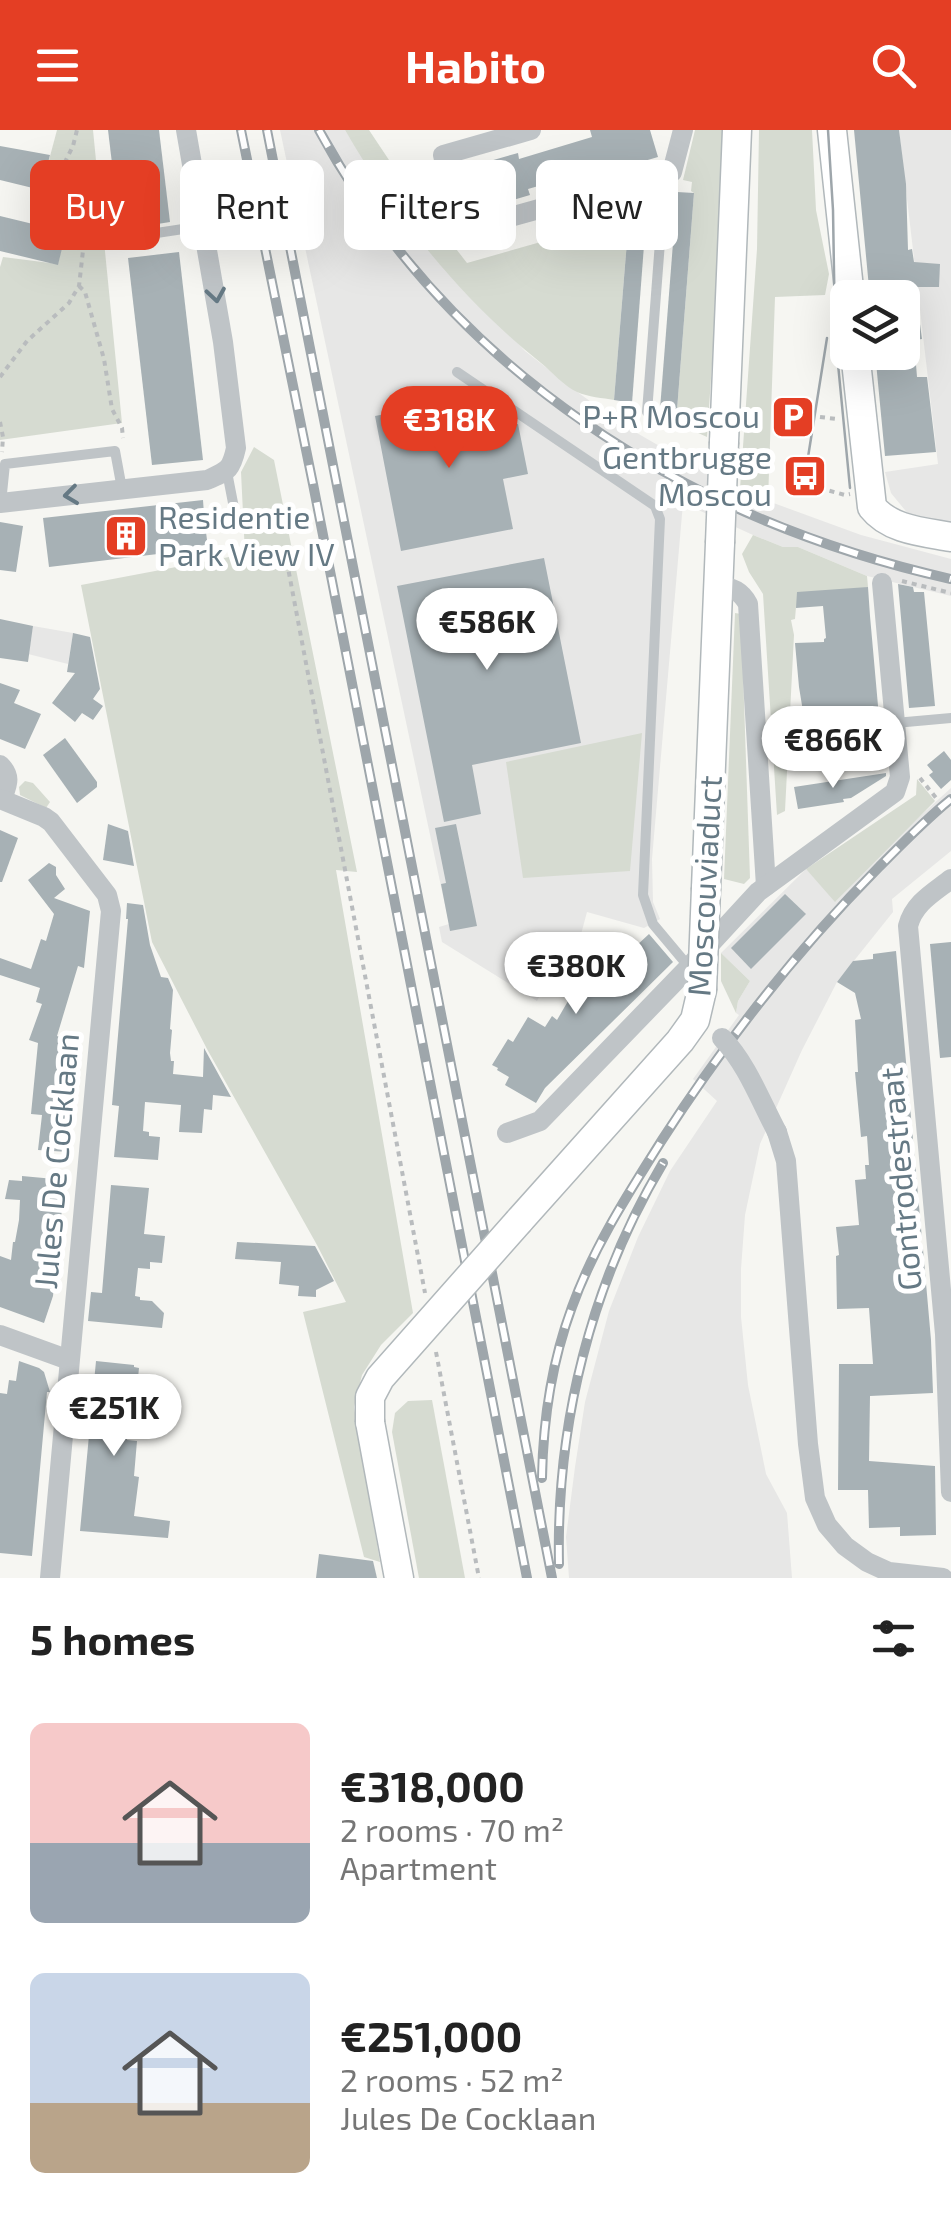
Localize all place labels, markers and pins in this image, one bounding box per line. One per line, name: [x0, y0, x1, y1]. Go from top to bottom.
pin: €318K: [379, 386, 519, 471]
parking icon: P+R Moscou: [770, 394, 816, 440]
place label: P+R Moscou: [582, 396, 760, 434]
place label: Gentbrugge Moscou: [602, 437, 772, 512]
bus stop icon: Gentbrugge Moscou: [782, 453, 828, 499]
place label: Residentie Park View IV: [158, 497, 335, 572]
building icon: Residentie Park View IV: [103, 513, 149, 559]
pin: €586K: [417, 588, 557, 673]
pin: €866K: [763, 706, 903, 791]
pin: €380K: [506, 932, 646, 1017]
pin: €251K: [44, 1374, 184, 1459]

